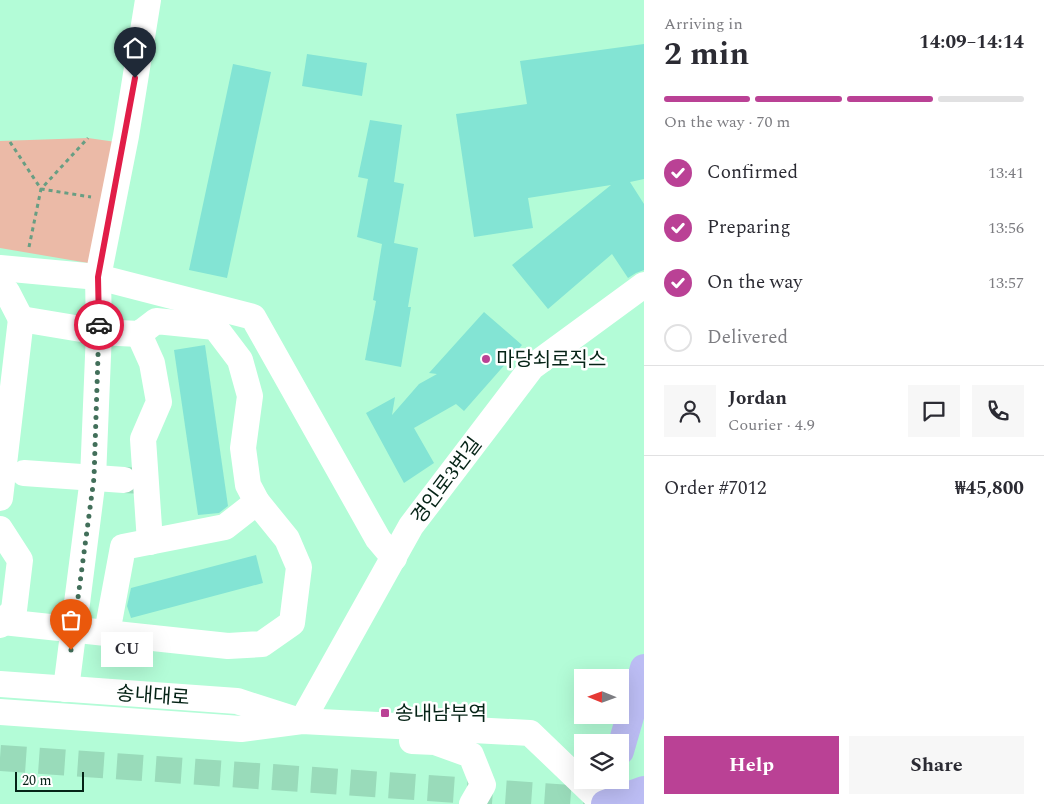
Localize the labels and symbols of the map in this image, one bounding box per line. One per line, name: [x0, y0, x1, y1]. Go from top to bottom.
pin: [114, 27, 156, 78]
courier: [74, 300, 124, 350]
place label: 마당쇠로직스: [496, 345, 606, 375]
marker: 마당쇠로직스: [480, 353, 492, 365]
street label: 경인로3번길: [404, 431, 489, 530]
pin: [50, 599, 92, 650]
callout: CU: [101, 632, 154, 668]
north arrow: [574, 669, 629, 724]
street label: 송내대로: [115, 678, 191, 714]
place label: 송내남부역: [395, 699, 487, 729]
marker: 송내남부역: [379, 707, 391, 719]
scale bar: [15, 769, 84, 792]

